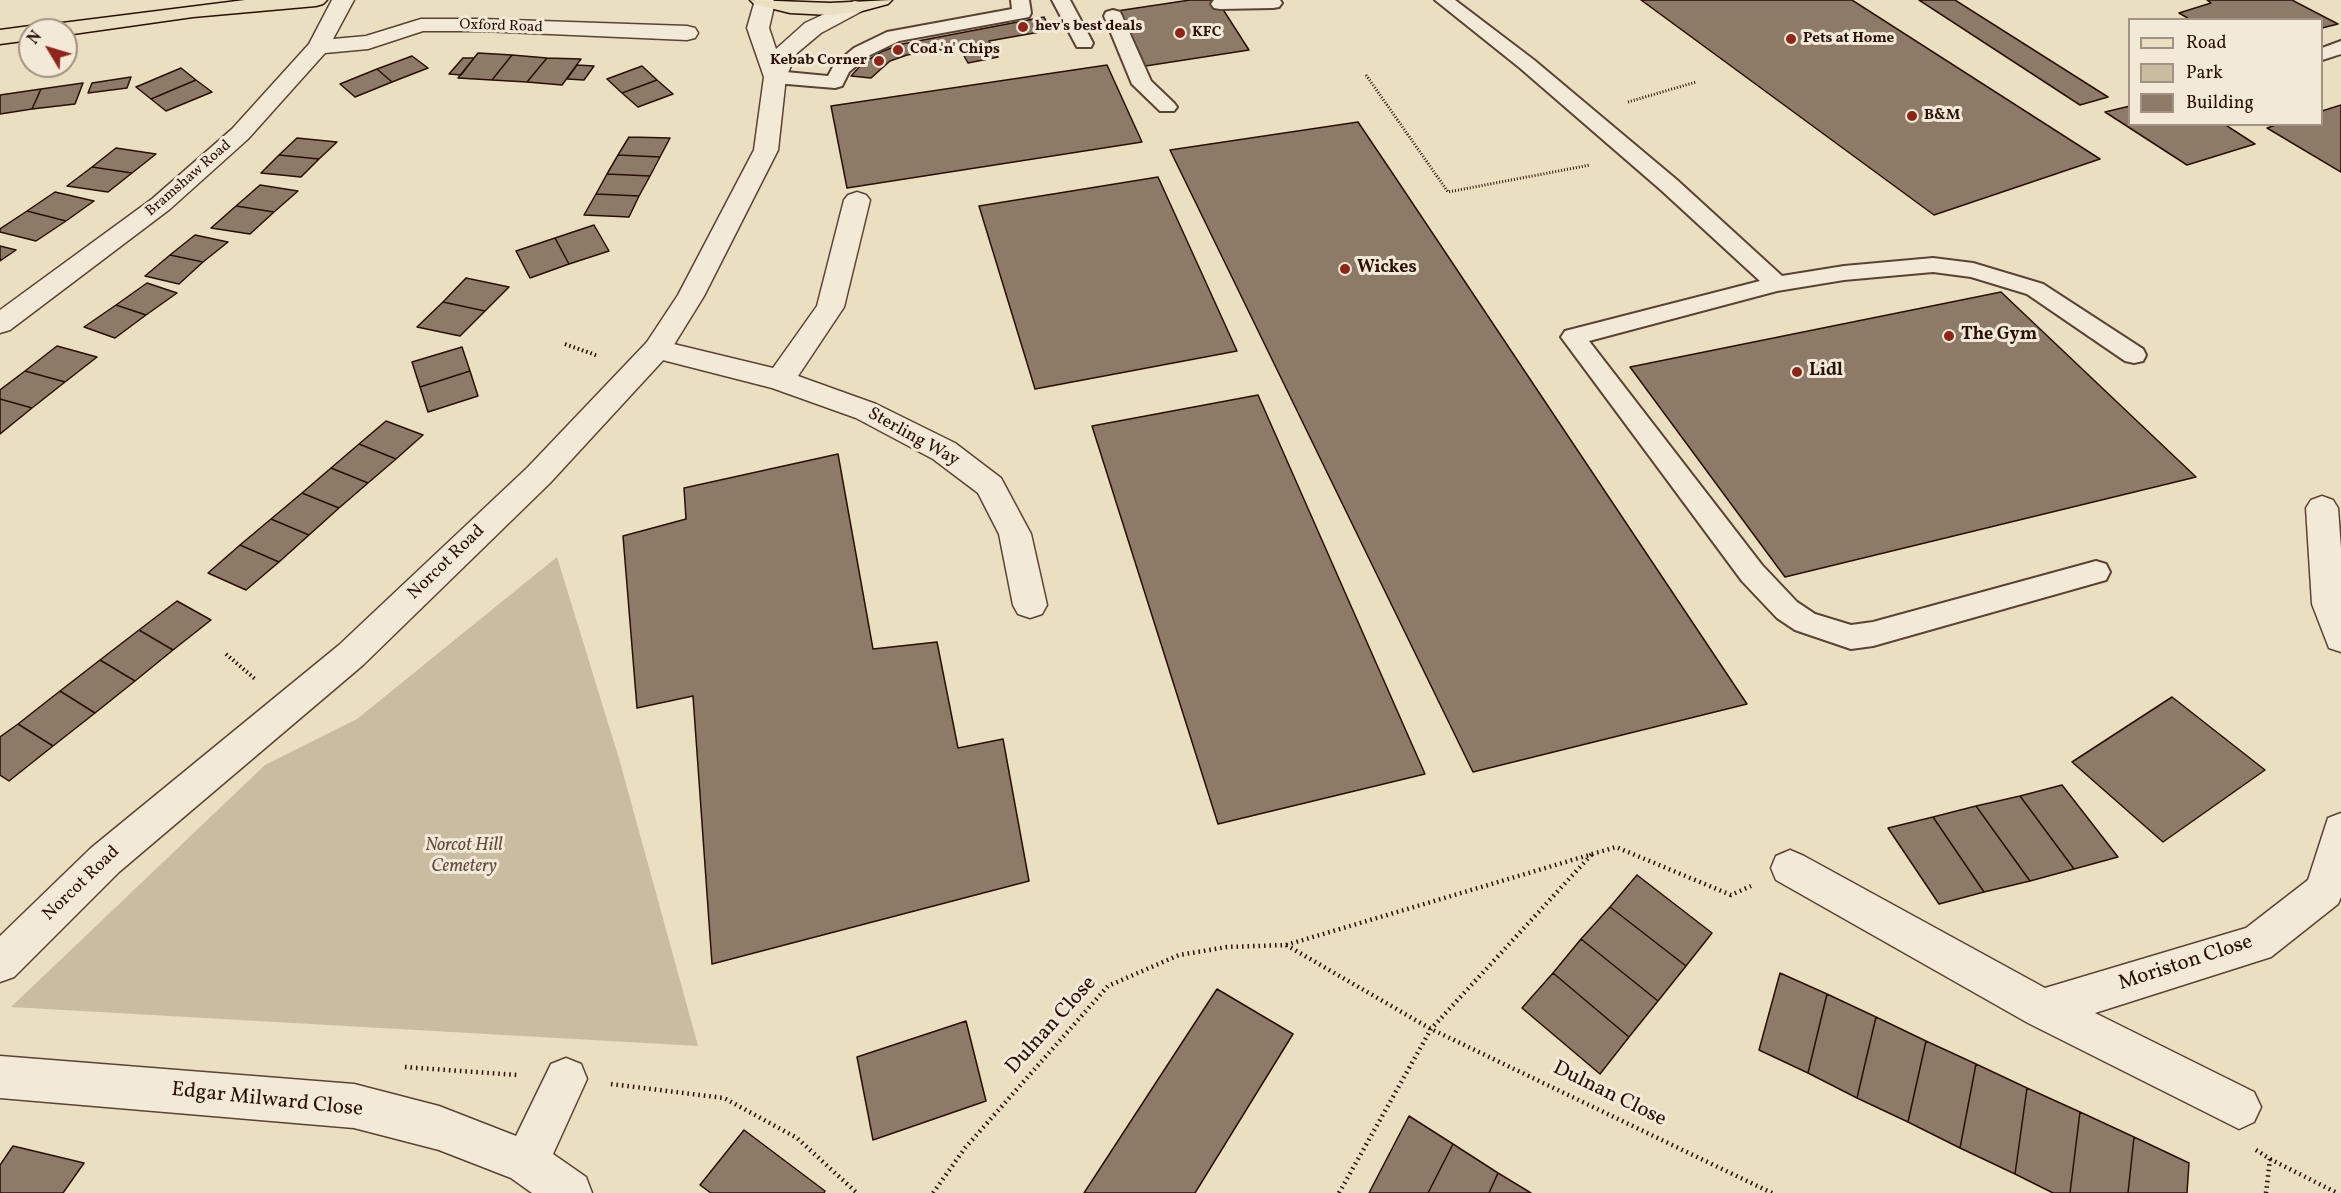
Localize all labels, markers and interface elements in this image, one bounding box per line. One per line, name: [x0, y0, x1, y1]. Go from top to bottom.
street label: Oxford Road: [459, 17, 543, 37]
north arrow: [18, 18, 78, 78]
place label: hev's best deals: [1035, 18, 1142, 36]
legend: [2128, 18, 2323, 126]
marker: hev's best deals: [1016, 20, 1030, 34]
place label: KFC: [1192, 24, 1221, 42]
marker: KFC: [1173, 26, 1187, 40]
text: N: [23, 27, 48, 50]
place label: Pets at Home: [1803, 30, 1894, 48]
text: Road: [2186, 31, 2227, 56]
marker: Pets at Home: [1784, 32, 1798, 46]
place label: Cod 'n' Chips: [910, 41, 1000, 59]
marker: Cod 'n' Chips: [891, 43, 905, 57]
place label: Kebab Corner: [770, 52, 867, 70]
marker: Kebab Corner: [872, 54, 886, 68]
text: Park: [2186, 61, 2223, 86]
text: Building: [2186, 91, 2254, 116]
place label: B&M: [1924, 107, 1960, 125]
marker: B&M: [1905, 109, 1919, 123]
street label: Bramshaw Road: [143, 137, 235, 221]
place label: Wickes: [1357, 258, 1417, 280]
marker: Wickes: [1338, 262, 1352, 276]
place label: The Gym: [1961, 325, 2037, 347]
marker: The Gym: [1942, 329, 1956, 343]
place label: Lidl: [1809, 361, 1843, 383]
marker: Lidl: [1790, 365, 1804, 379]
street label: Sterling Way: [863, 404, 963, 472]
street label: Norcot Road: [404, 521, 490, 605]
park label: Norcot Hill Cemetery: [425, 836, 503, 878]
street label: Norcot Road: [39, 842, 125, 926]
street label: Moriston Close: [2116, 930, 2256, 998]
street label: Dulnan Close: [1001, 972, 1103, 1080]
street label: Dulnan Close: [1548, 1057, 1670, 1133]
street label: Edgar Milward Close: [170, 1078, 364, 1124]

